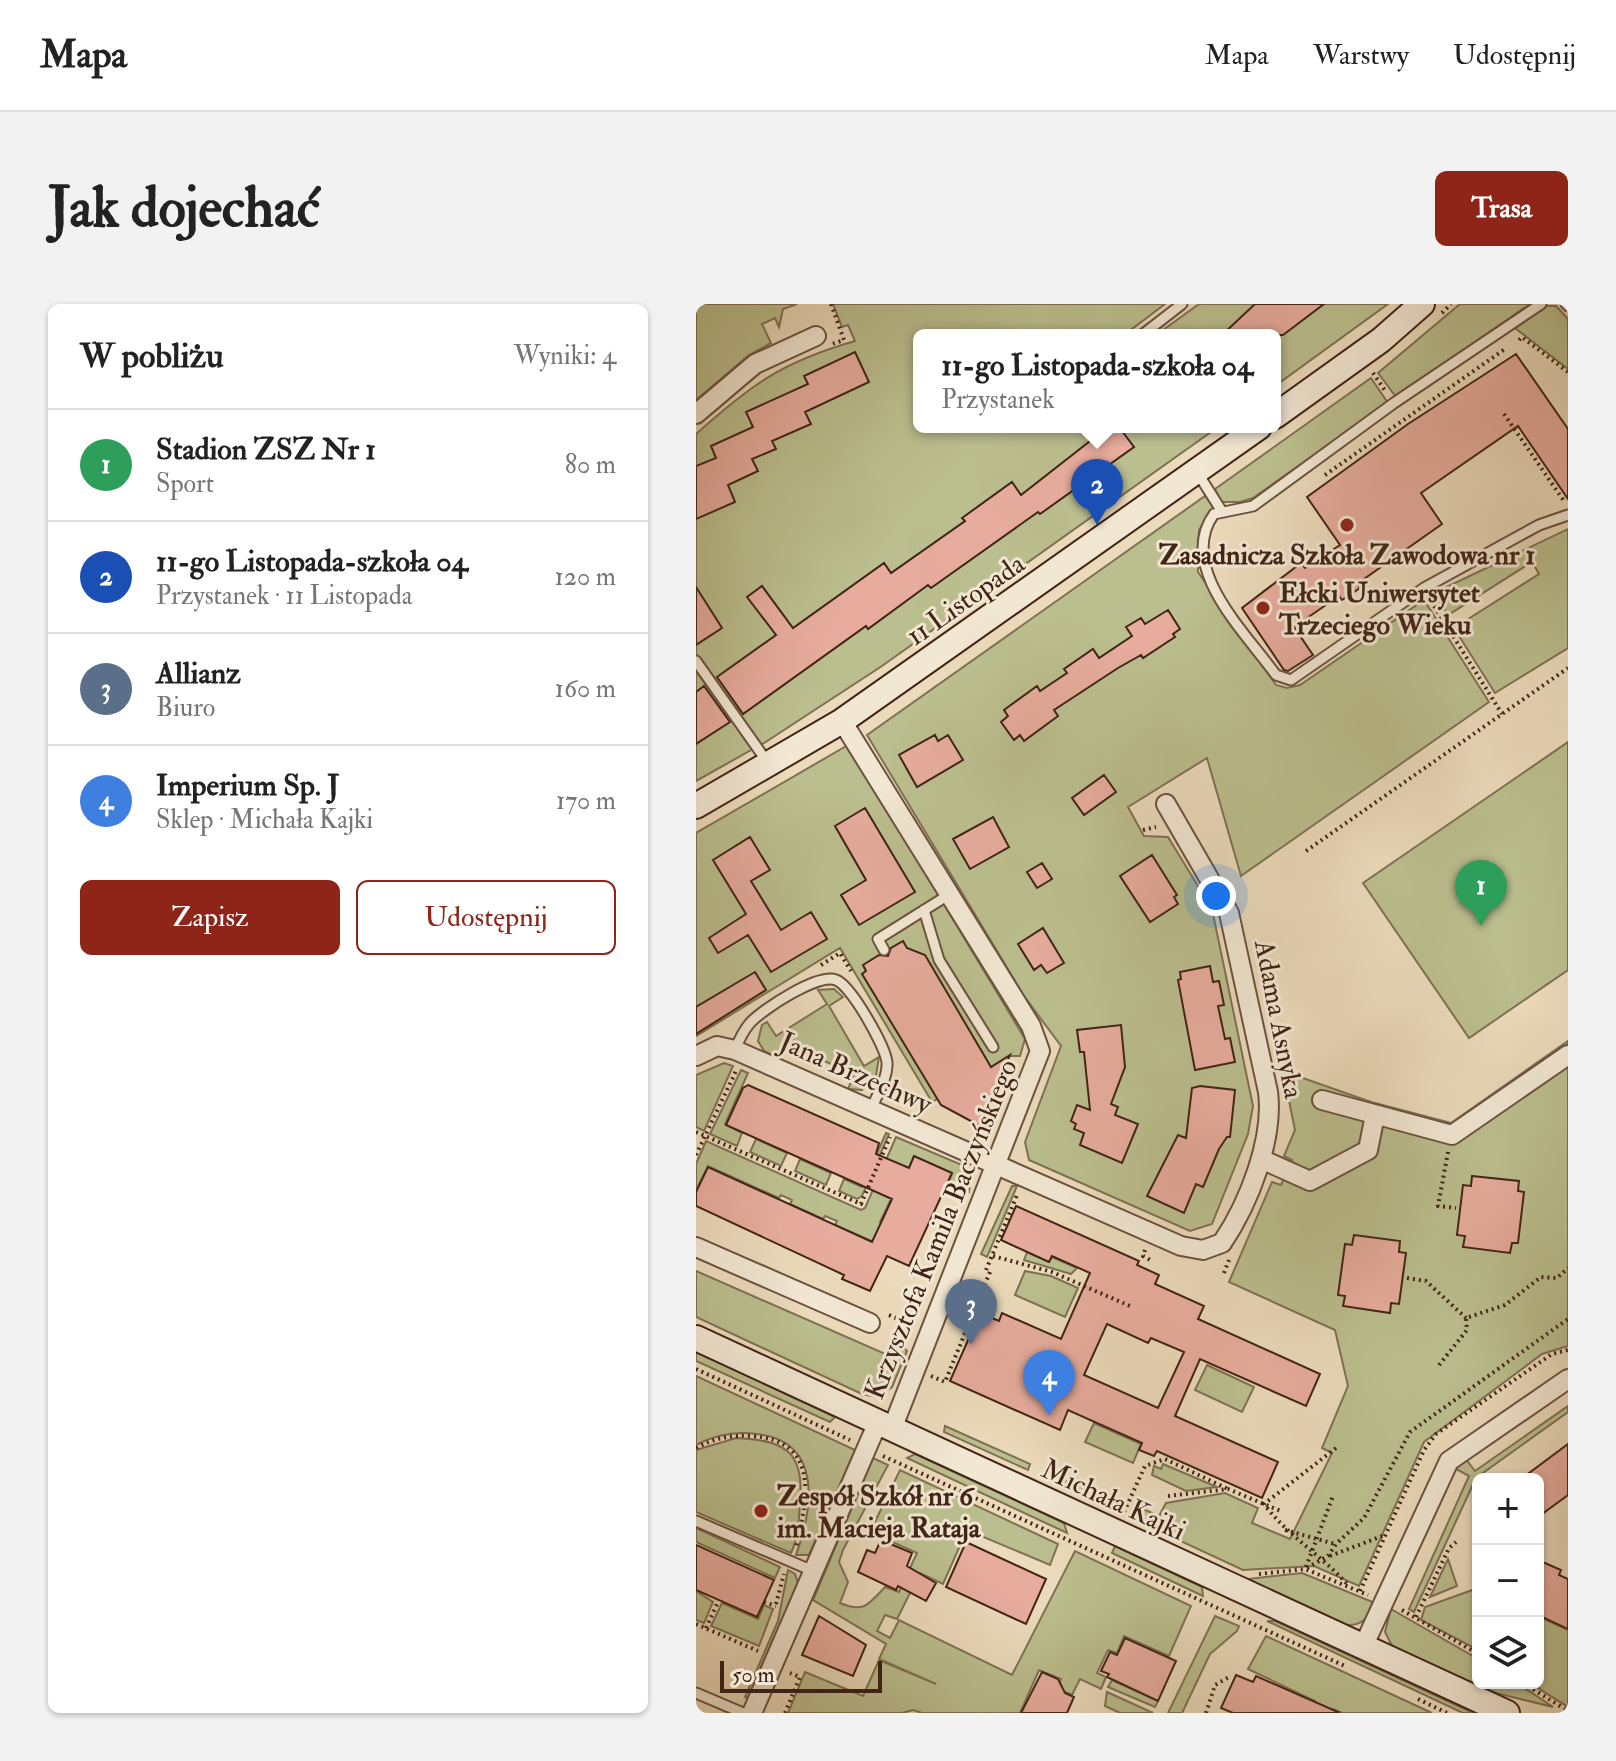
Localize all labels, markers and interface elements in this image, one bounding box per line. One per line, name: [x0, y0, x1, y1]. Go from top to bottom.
text: Mapa: [40, 31, 127, 79]
text: Mapa: [1205, 38, 1269, 73]
text: Warstwy: [1313, 38, 1409, 73]
text: Udostępnij: [1453, 38, 1576, 73]
button: Trasa: [1435, 171, 1568, 246]
text: Jak dojechać: [48, 173, 320, 244]
popup: [913, 329, 1281, 433]
text: W pobliżu: [80, 335, 224, 378]
text: Wyniki: 4: [514, 340, 616, 372]
text: 11-go Listopada-szkoła 04: [941, 347, 1253, 384]
text: Przystanek: [941, 384, 1055, 416]
text: Stadion ZSZ Nr 1: [156, 431, 376, 468]
text: 1: [101, 449, 111, 481]
text: 80 m: [565, 449, 616, 481]
pin: 2: [1071, 459, 1123, 525]
text: Sport: [156, 468, 214, 500]
marker: Zasadnicza Szkoła Zawodowa nr 1: [1338, 516, 1356, 534]
place label: Zasadnicza Szkoła Zawodowa nr 1: [1159, 538, 1535, 573]
text: 11-go Listopada-szkoła 04: [156, 543, 468, 580]
street label: 11 Listopada: [900, 546, 1032, 654]
text: 2: [99, 561, 113, 593]
text: 120 m: [555, 561, 616, 593]
place label: Ełcki Uniwersytet Trzeciego Wieku: [1278, 576, 1480, 643]
text: Przystanek · 11 Listopada: [156, 580, 412, 612]
marker: Ełcki Uniwersytet Trzeciego Wieku: [1254, 599, 1272, 617]
text: Allianz: [156, 655, 241, 692]
text: 3: [101, 673, 111, 705]
text: 160 m: [555, 673, 616, 705]
text: Biuro: [156, 692, 215, 724]
text: Imperium Sp. J: [156, 767, 339, 804]
text: 4: [99, 785, 113, 817]
text: 170 m: [556, 785, 616, 817]
text: Sklep · Michała Kajki: [156, 804, 373, 836]
pin: 1: [1455, 860, 1507, 926]
your location: [1196, 876, 1236, 916]
button: Zapisz: [80, 880, 340, 955]
button: Udostępnij: [356, 880, 616, 955]
street label: Adama Asnyka: [1246, 936, 1311, 1102]
street label: Jana Brzechwy: [773, 1024, 938, 1123]
street label: Krzysztofa Kamila Baczyńskiego: [857, 1054, 1026, 1405]
pin: 3: [945, 1279, 997, 1345]
pin: 4: [1023, 1350, 1075, 1416]
street label: Michała Kajki: [1036, 1452, 1191, 1549]
map controls: [1472, 1473, 1544, 1689]
button: +: [1472, 1473, 1544, 1545]
place label: Zespół Szkół nr 6 im. Macieja Rataja: [776, 1479, 982, 1546]
marker: Zespół Szkół nr 6 im. Macieja Rataja: [752, 1502, 770, 1520]
button: −: [1472, 1545, 1544, 1617]
button: layers: [1472, 1617, 1544, 1689]
scale bar: [720, 1657, 882, 1693]
text: 50 m: [732, 1661, 774, 1689]

